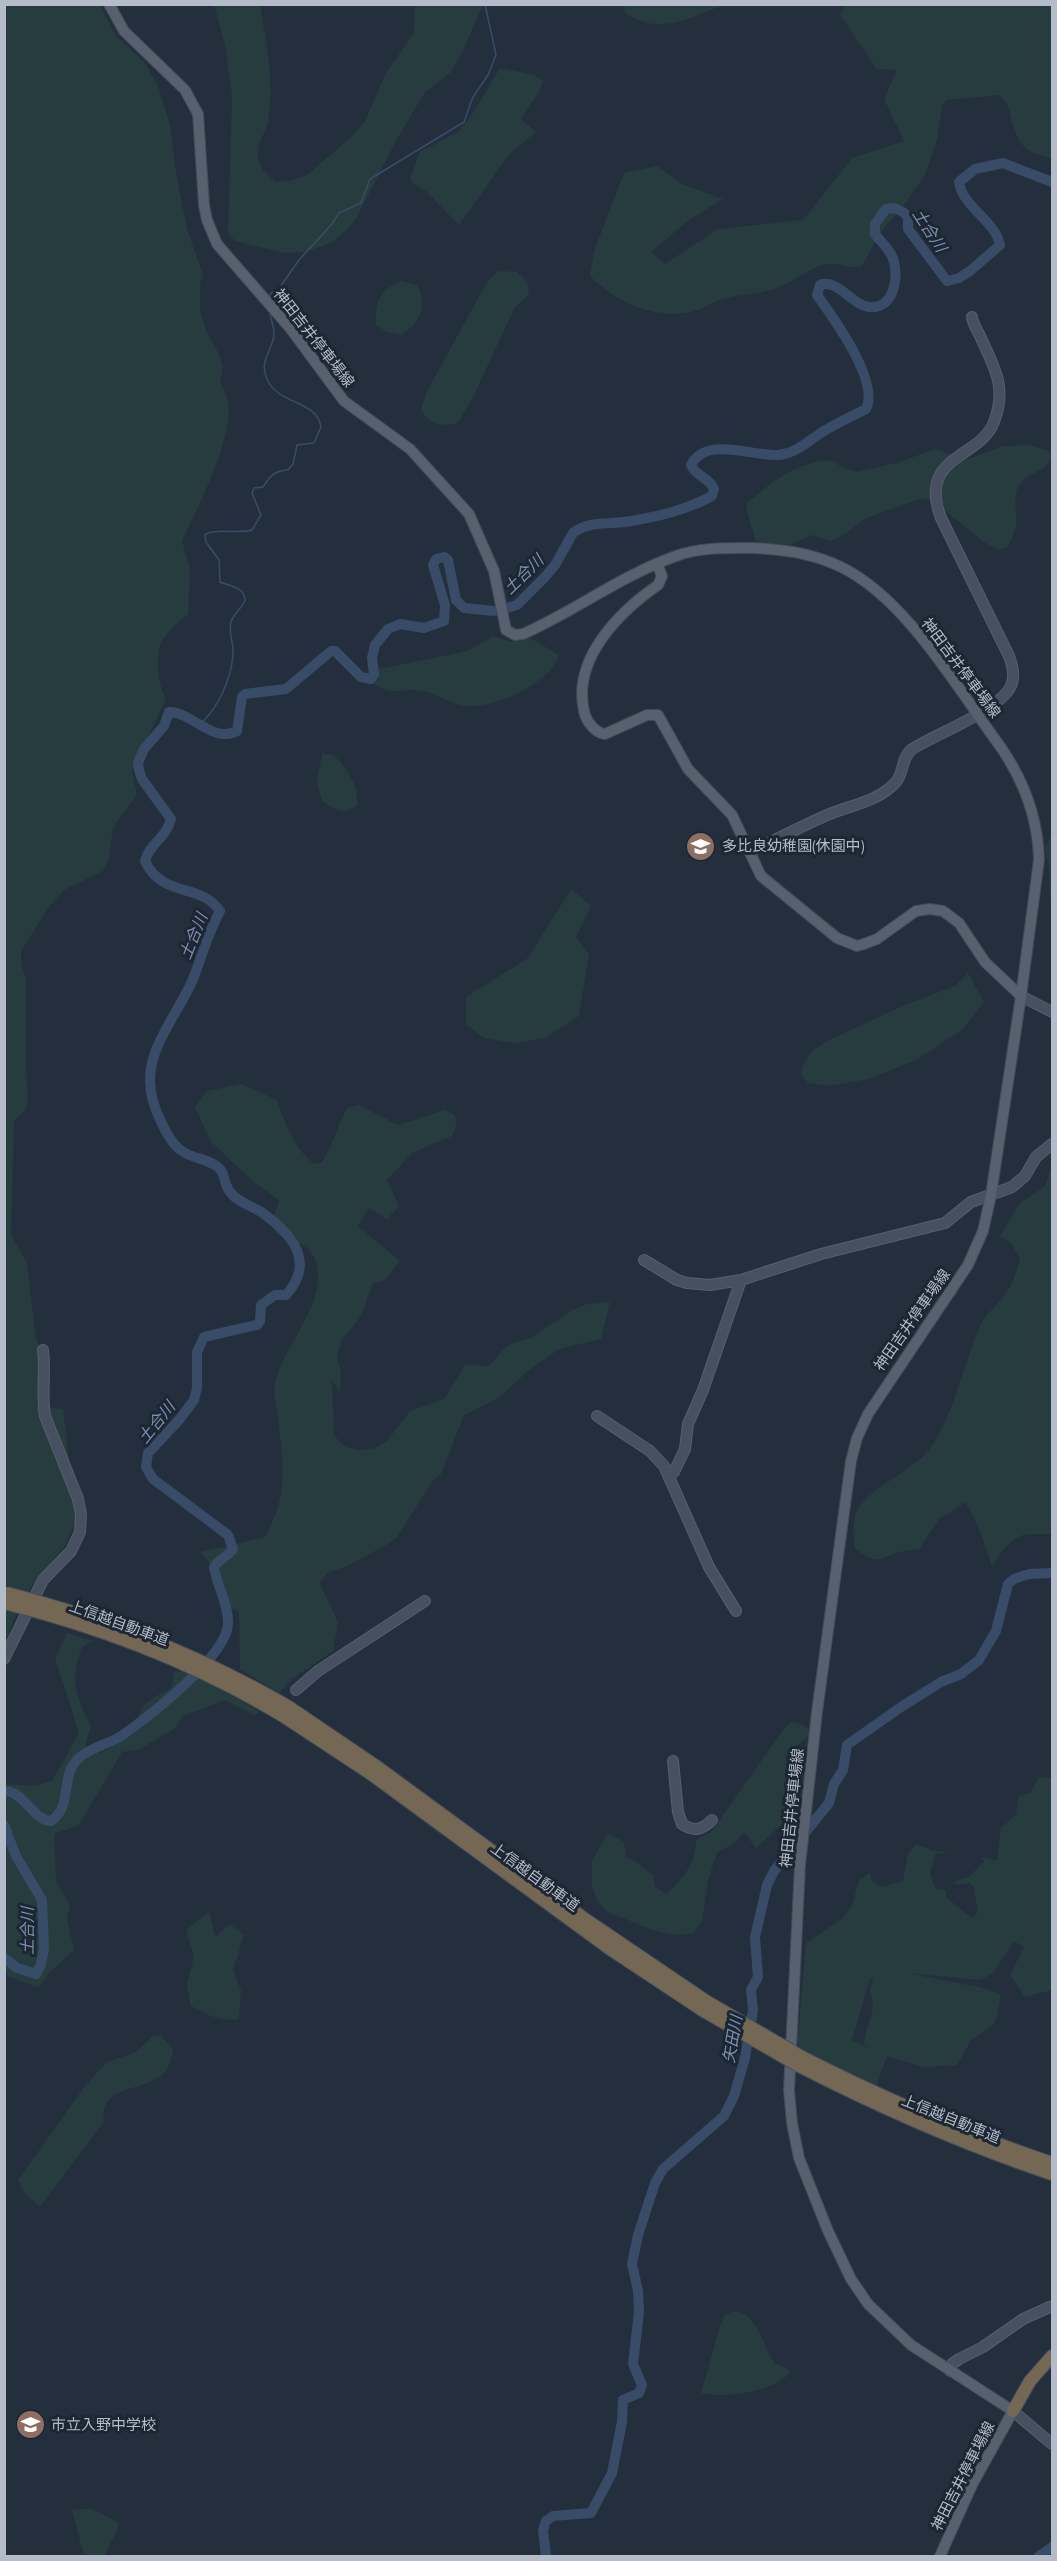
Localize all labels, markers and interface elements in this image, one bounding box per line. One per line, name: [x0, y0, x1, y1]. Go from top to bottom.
water label: 土合川: [909, 204, 953, 257]
street label: 神田吉井停車場線: [270, 285, 359, 391]
water label: 土合川: [499, 549, 549, 598]
street label: 神田吉井停車場線: [918, 614, 1005, 721]
school or university icon: 多比良幼稚園(休園中): [685, 830, 717, 862]
place label: 多比良幼稚園(休園中): [722, 836, 864, 855]
water label: 土合川: [175, 908, 212, 962]
street label: 神田吉井停車場線: [869, 1265, 954, 1374]
water label: 土合川: [133, 1396, 180, 1447]
street label: 上信越自動車道: [67, 1596, 172, 1649]
street label: 神田吉井停車場線: [776, 1747, 807, 1869]
street label: 上信越自動車道: [487, 1838, 583, 1915]
water label: 土合川: [17, 1905, 37, 1955]
water label: 矢田川: [718, 2012, 746, 2064]
street label: 上信越自動車道: [899, 2090, 1003, 2147]
school or university icon: 市立入野中学校: [14, 2409, 46, 2441]
place label: 市立入野中学校: [51, 2415, 156, 2434]
street label: 神田吉井停車場線: [927, 2418, 998, 2534]

